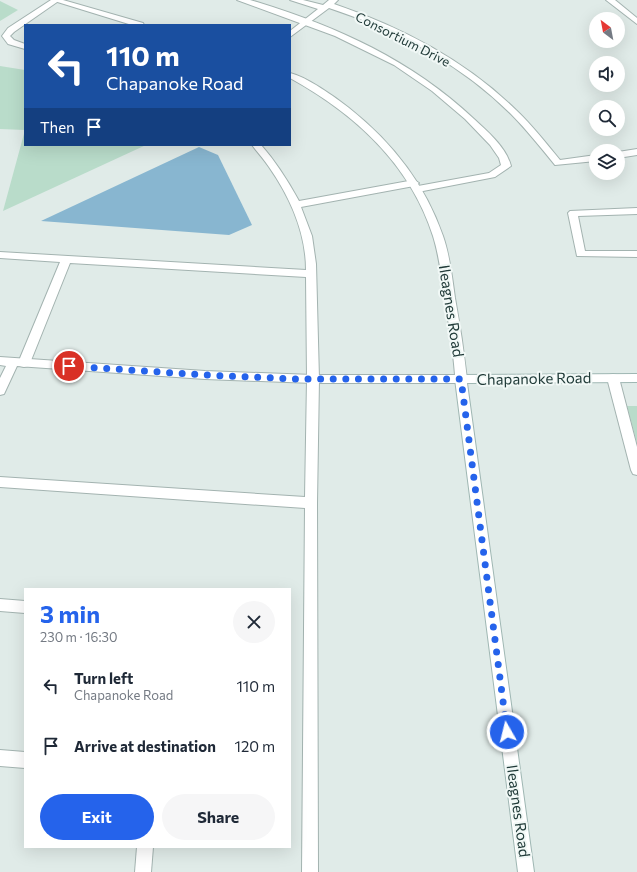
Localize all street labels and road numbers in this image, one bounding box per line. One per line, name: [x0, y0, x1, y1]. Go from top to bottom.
street label: Consortium Drive: [353, 8, 453, 70]
street label: Ileagnes Road: [436, 263, 468, 358]
street label: Chapanoke Road: [477, 368, 591, 388]
street label: Ileagnes Road: [504, 763, 534, 858]

